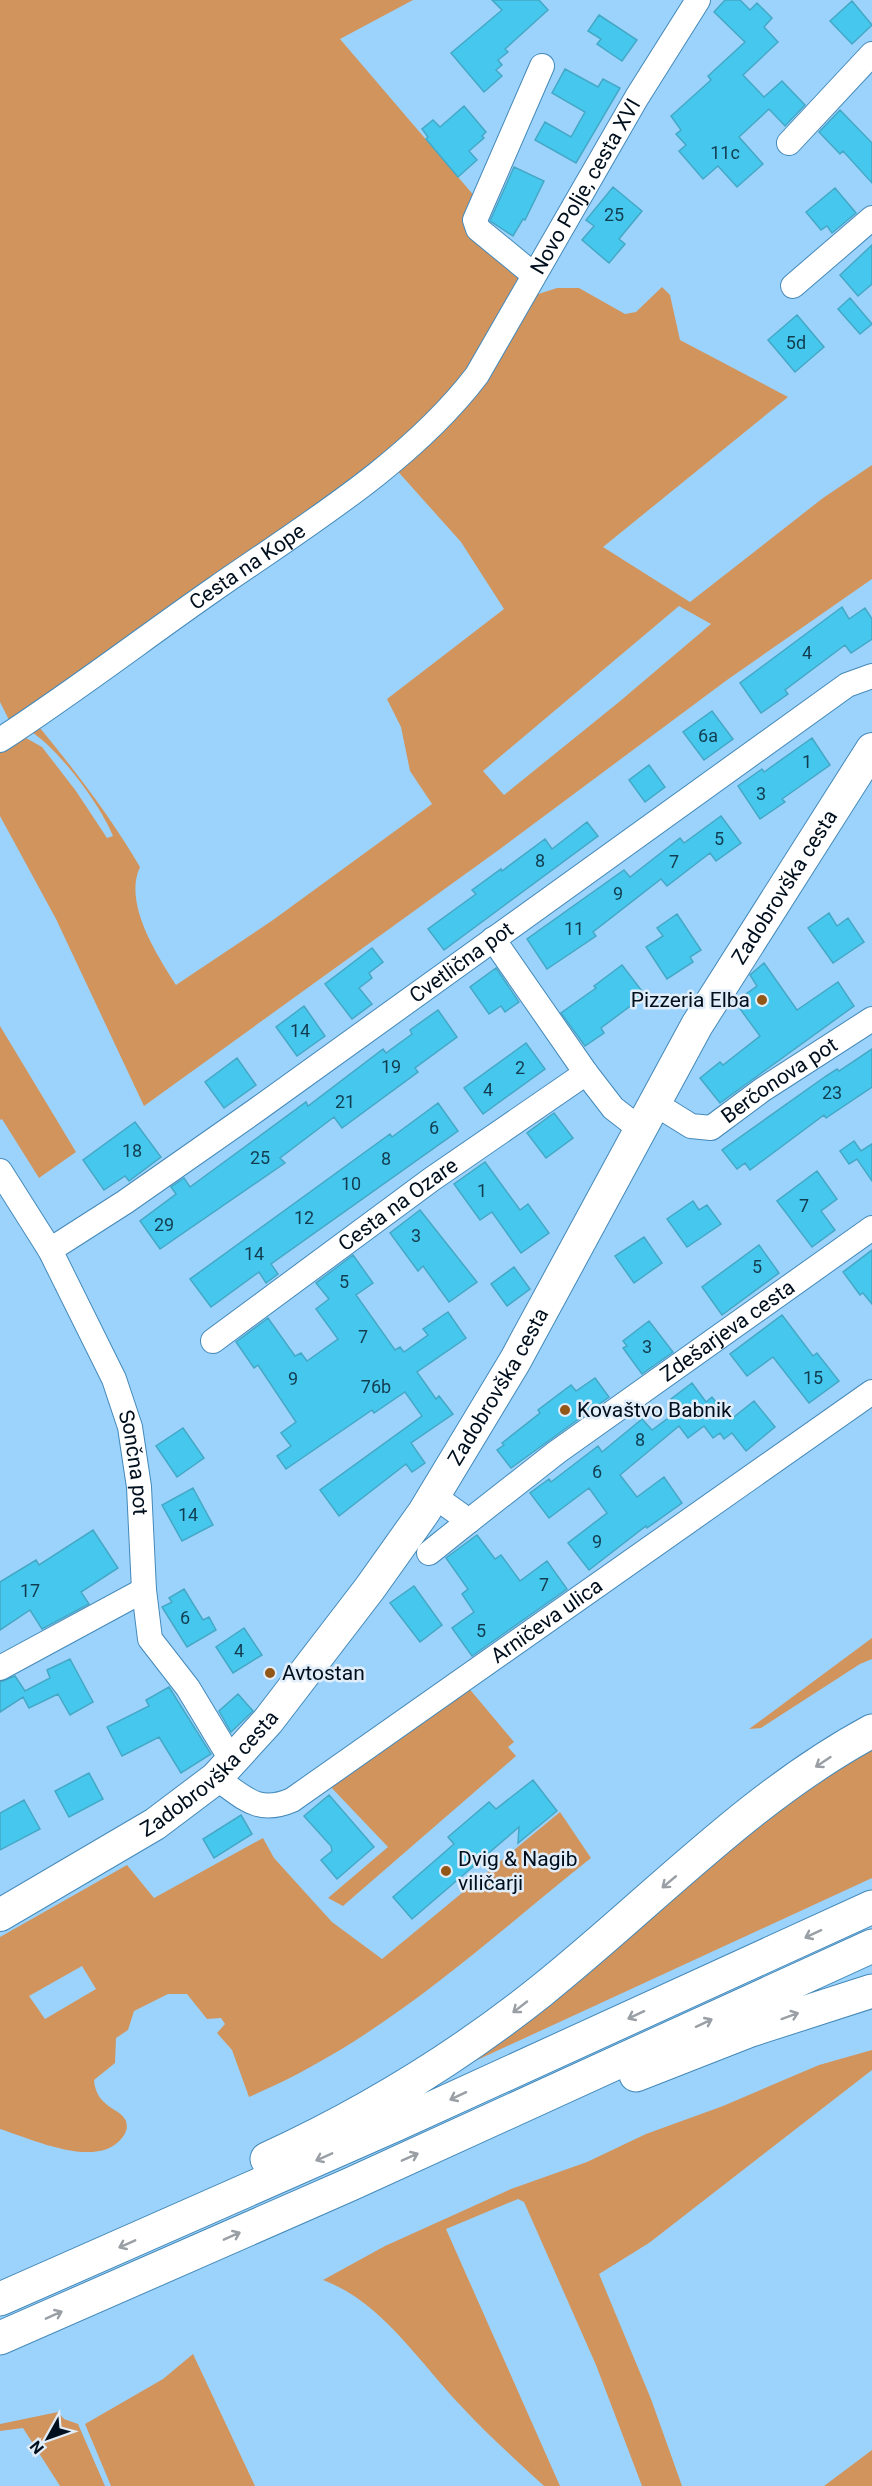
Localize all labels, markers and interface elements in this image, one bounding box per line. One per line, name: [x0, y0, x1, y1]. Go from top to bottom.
street label: Novo Polje, cesta XVI: [526, 94, 645, 279]
house number: 11c: [710, 142, 740, 163]
house number: 25: [604, 204, 624, 225]
house number: 5d: [786, 332, 806, 353]
street label: Cesta na Kope: [185, 519, 310, 615]
house number: 4: [802, 642, 812, 663]
house number: 6a: [698, 725, 718, 746]
house number: 1: [802, 751, 812, 772]
house number: 3: [756, 783, 766, 804]
street label: Zadobrovška cesta: [727, 805, 842, 969]
house number: 5: [714, 828, 724, 849]
house number: 8: [535, 850, 545, 871]
house number: 7: [669, 851, 679, 872]
house number: 9: [613, 883, 623, 904]
street label: Cvetlična pot: [405, 917, 518, 1008]
house number: 11: [564, 918, 584, 939]
place label: Pizzeria Elba: [631, 988, 750, 1012]
marker: Pizzeria Elba: [755, 993, 769, 1007]
house number: 14: [290, 1020, 310, 1041]
street label: Berčonova pot: [717, 1033, 842, 1128]
house number: 19: [381, 1056, 401, 1077]
house number: 2: [515, 1057, 525, 1078]
house number: 4: [483, 1079, 493, 1100]
house number: 23: [822, 1082, 842, 1103]
house number: 21: [335, 1091, 355, 1112]
house number: 6: [429, 1117, 439, 1138]
house number: 18: [122, 1140, 142, 1161]
house number: 25: [250, 1147, 270, 1168]
house number: 8: [381, 1148, 391, 1169]
street label: Cesta na Ozare: [334, 1153, 462, 1256]
house number: 10: [341, 1173, 361, 1194]
house number: 1: [477, 1180, 487, 1201]
house number: 7: [799, 1195, 809, 1216]
house number: 12: [294, 1207, 314, 1228]
house number: 29: [154, 1214, 174, 1235]
house number: 3: [411, 1225, 421, 1246]
house number: 14: [244, 1243, 264, 1264]
house number: 5: [752, 1256, 762, 1277]
house number: 5: [339, 1271, 349, 1292]
street label: Zdešarjeva cesta: [656, 1275, 799, 1387]
street label: Zadobrovška cesta: [443, 1304, 553, 1470]
house number: 7: [358, 1326, 368, 1347]
house number: 3: [642, 1336, 652, 1357]
house number: 15: [803, 1367, 823, 1388]
house number: 9: [288, 1368, 298, 1389]
house number: 76b: [361, 1376, 391, 1397]
place label: Kovaštvo Babnik: [577, 1398, 732, 1422]
marker: Kovaštvo Babnik: [558, 1403, 572, 1417]
street label: Sončna pot: [113, 1407, 152, 1516]
house number: 8: [635, 1429, 645, 1450]
house number: 6: [592, 1461, 602, 1482]
house number: 14: [178, 1504, 198, 1525]
house number: 9: [592, 1531, 602, 1552]
street label: Arničeva ulica: [486, 1573, 607, 1668]
house number: 7: [539, 1574, 549, 1595]
house number: 17: [20, 1580, 40, 1601]
house number: 6: [180, 1607, 190, 1628]
house number: 5: [476, 1620, 486, 1641]
house number: 4: [234, 1640, 244, 1661]
place label: Avtostan: [282, 1661, 365, 1685]
marker: Avtostan: [263, 1666, 277, 1680]
street label: Zadobrovška cesta: [136, 1706, 283, 1842]
one-way arrow: [815, 1756, 831, 1768]
place label: Dvig & Nagib viličarji: [458, 1847, 577, 1895]
marker: Dvig & Nagib viličarji: [439, 1864, 453, 1878]
one-way arrow: [662, 1875, 677, 1889]
one-way arrow: [804, 1928, 822, 1940]
one-way arrow: [512, 2001, 528, 2014]
one-way arrow: [780, 2009, 799, 2020]
one-way arrow: [627, 2010, 645, 2021]
one-way arrow: [694, 2016, 712, 2028]
one-way arrow: [450, 2091, 468, 2102]
one-way arrow: [401, 2150, 419, 2162]
one-way arrow: [315, 2152, 333, 2163]
one-way arrow: [222, 2230, 241, 2241]
one-way arrow: [119, 2238, 137, 2250]
one-way arrow: [44, 2308, 62, 2320]
north arrow: [18, 2408, 78, 2468]
text: N: [26, 2437, 48, 2458]

